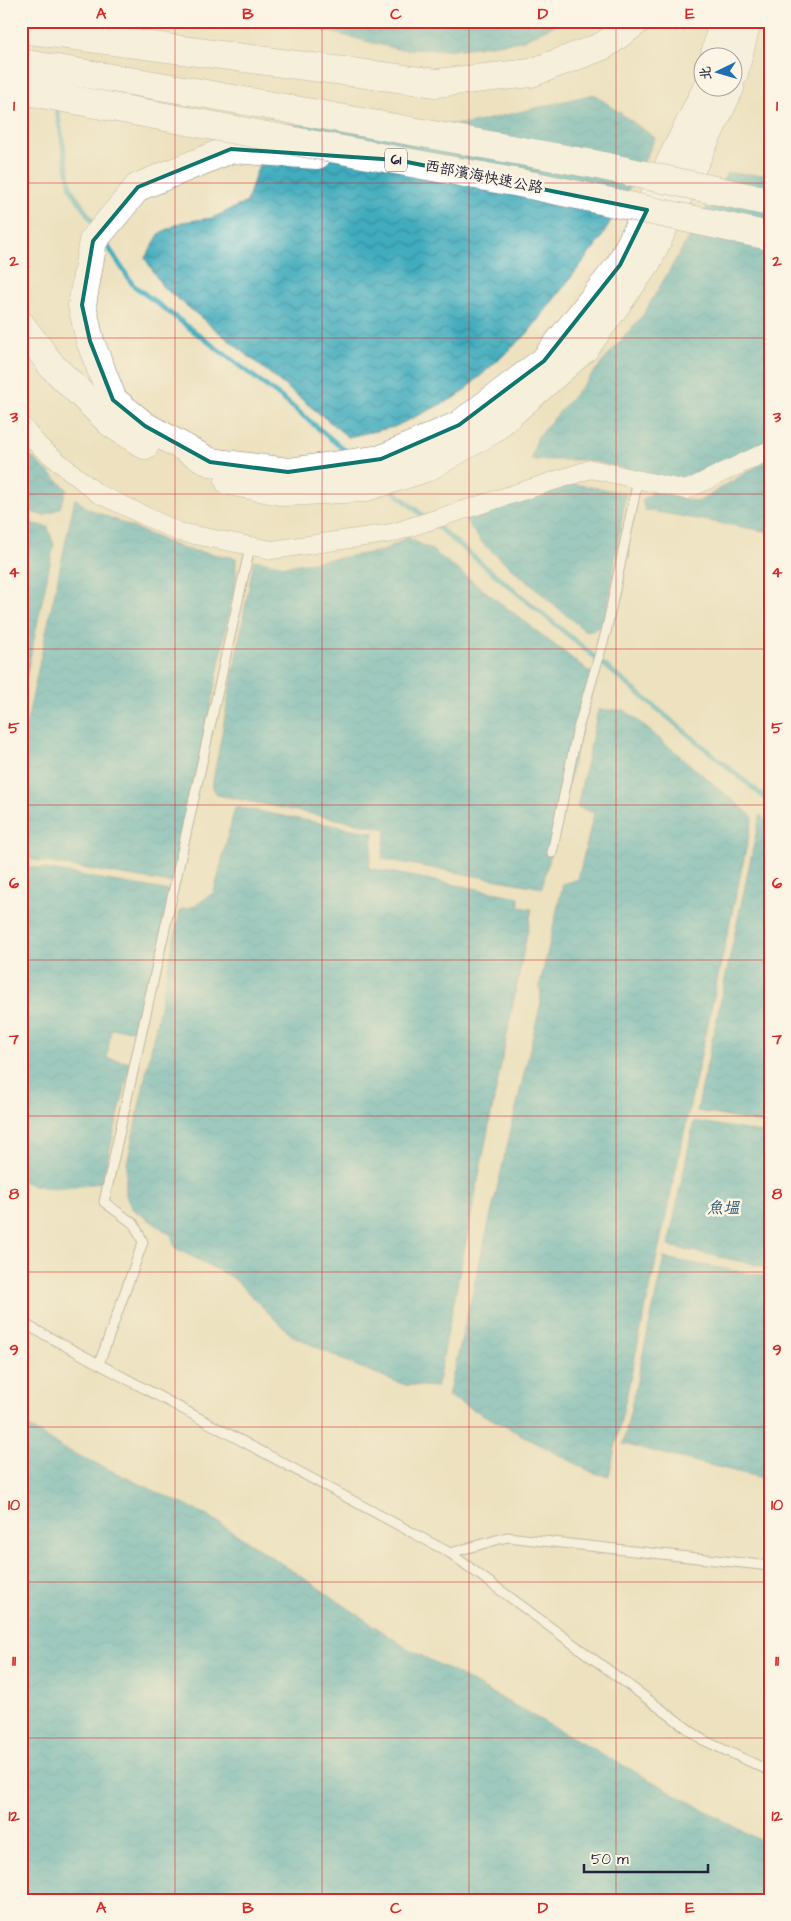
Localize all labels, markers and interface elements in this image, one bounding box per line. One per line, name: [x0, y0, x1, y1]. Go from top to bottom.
text: A: [96, 3, 107, 25]
text: B: [242, 3, 254, 25]
text: C: [390, 3, 402, 25]
text: D: [538, 3, 549, 25]
text: E: [685, 3, 695, 25]
north arrow: [694, 48, 744, 98]
text: 北: [695, 65, 717, 81]
text: 1: [13, 95, 16, 117]
text: 1: [776, 95, 779, 117]
road number: 61: [385, 148, 407, 172]
street label: 西部濱海快速公路: [423, 155, 545, 199]
text: 2: [8, 250, 19, 272]
text: 2: [771, 250, 782, 272]
text: 3: [9, 406, 19, 428]
text: 3: [772, 406, 782, 428]
text: 4: [9, 561, 20, 583]
text: 4: [772, 561, 783, 583]
text: 5: [8, 717, 20, 739]
text: 5: [771, 717, 783, 739]
text: 6: [9, 872, 19, 894]
text: 6: [772, 872, 782, 894]
text: 7: [8, 1028, 19, 1050]
text: 7: [771, 1028, 782, 1050]
text: 8: [9, 1183, 20, 1205]
text: 8: [772, 1183, 783, 1205]
water label: 魚塭: [707, 1197, 740, 1219]
text: 9: [9, 1339, 19, 1361]
text: 9: [772, 1339, 782, 1361]
text: 10: [8, 1494, 20, 1516]
text: 10: [771, 1494, 783, 1516]
text: 11: [12, 1650, 17, 1672]
text: 11: [775, 1650, 780, 1672]
text: 12: [8, 1805, 20, 1827]
text: 12: [771, 1805, 783, 1827]
scale bar: [584, 1841, 707, 1873]
text: 50 m: [591, 1849, 629, 1870]
text: A: [96, 1897, 107, 1919]
text: B: [242, 1897, 254, 1919]
text: C: [390, 1897, 402, 1919]
text: D: [538, 1897, 549, 1919]
text: E: [685, 1897, 695, 1919]

